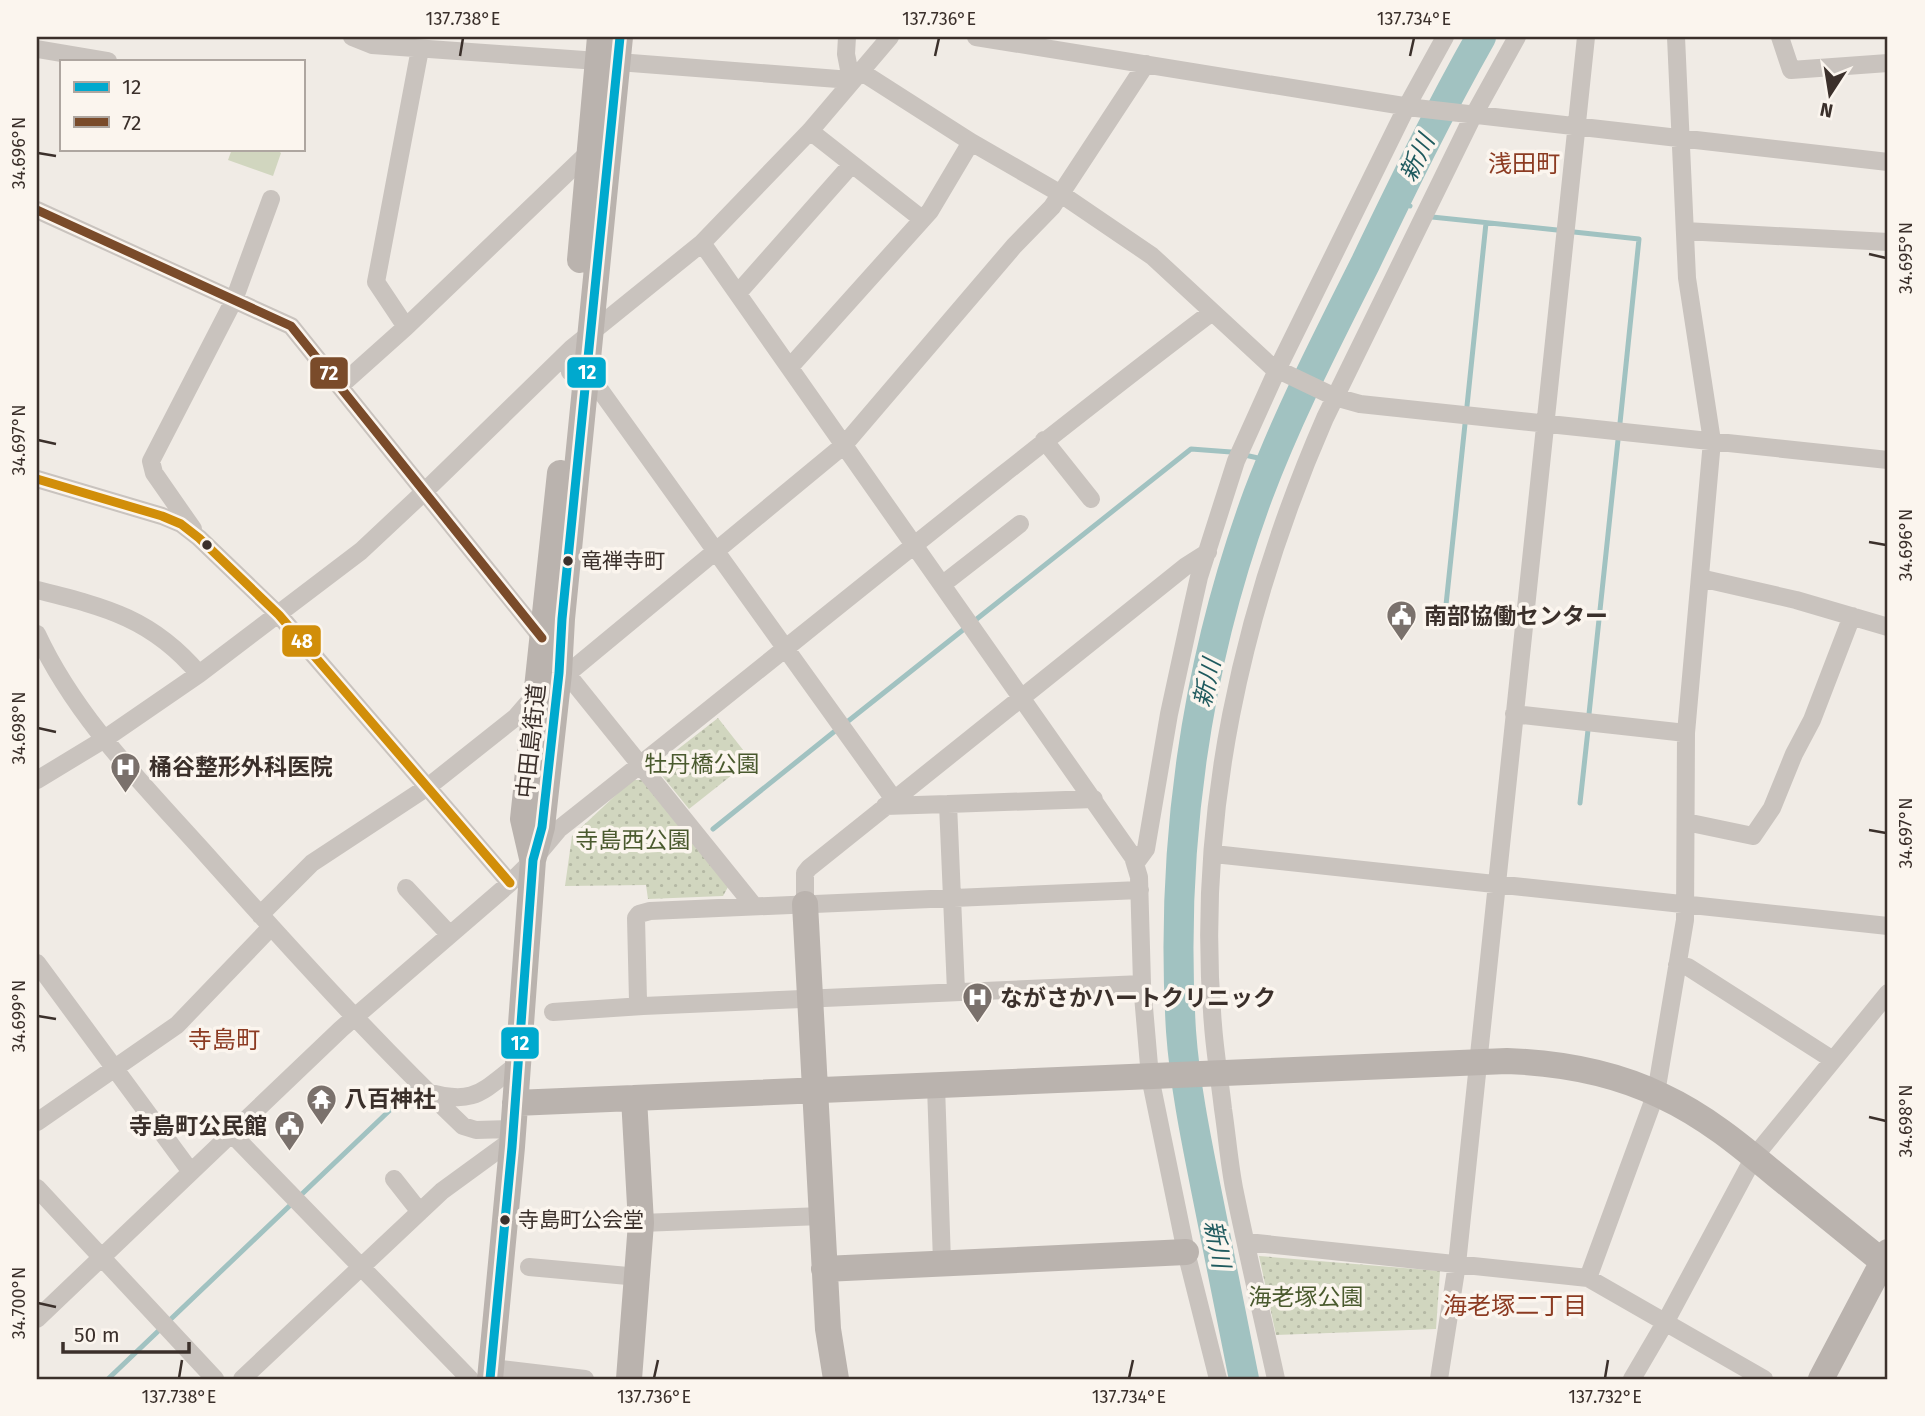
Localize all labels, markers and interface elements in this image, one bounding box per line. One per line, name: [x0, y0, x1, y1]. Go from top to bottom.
text: 137.738°E: [426, 8, 500, 30]
text: 137.736°E: [902, 8, 976, 30]
text: 137.734°E: [1377, 8, 1451, 30]
legend: [60, 60, 304, 150]
north arrow: [1796, 60, 1866, 130]
text: 12: [122, 74, 142, 100]
text: N: [1818, 98, 1835, 123]
text: 72: [122, 110, 141, 136]
text: 34.696°N: [8, 117, 30, 189]
water label: 新川: [1394, 128, 1441, 186]
district label: 浅田町: [1488, 150, 1560, 178]
text: 34.695°N: [1895, 222, 1917, 294]
line badge: 72: [309, 356, 349, 390]
line badge: 12: [566, 356, 607, 389]
text: 12: [578, 361, 596, 384]
text: 72: [320, 362, 338, 385]
text: 34.697°N: [8, 405, 30, 476]
text: 34.696°N: [1895, 509, 1917, 581]
unlabelled marker: [200, 538, 214, 552]
place label: 竜禅寺町: [581, 548, 665, 574]
marker: 竜禅寺町: [561, 554, 575, 568]
public building icon: 南部協働センター: [1384, 599, 1418, 643]
place label: 南部協働センター: [1424, 602, 1608, 630]
line badge: 48: [281, 624, 322, 658]
text: 48: [291, 630, 313, 653]
water label: 新川: [1188, 654, 1227, 710]
street label: 中田島街道: [511, 682, 551, 800]
text: 34.698°N: [8, 691, 30, 765]
hospital icon: 桶谷整形外科医院: [109, 750, 143, 794]
park label: 牡丹橋公園: [645, 750, 760, 778]
place label: 桶谷整形外科医院: [149, 753, 333, 781]
text: 34.697°N: [1895, 798, 1917, 869]
park label: 寺島西公園: [576, 826, 691, 854]
text: 34.699°N: [8, 980, 30, 1052]
hospital icon: ながさかハートクリニック: [960, 981, 994, 1025]
place label: ながさかハートクリニック: [1000, 984, 1276, 1012]
district label: 寺島町: [188, 1026, 260, 1054]
line badge: 12: [500, 1026, 540, 1060]
text: 12: [511, 1032, 529, 1055]
temple icon: 八百神社: [304, 1082, 338, 1126]
text: 34.698°N: [1895, 1084, 1917, 1158]
place label: 八百神社: [344, 1085, 436, 1113]
public building icon: 寺島町公民館: [273, 1109, 307, 1153]
place label: 寺島町公民館: [129, 1112, 267, 1140]
place label: 寺島町公会堂: [518, 1207, 644, 1233]
marker: 寺島町公会堂: [498, 1213, 512, 1227]
water label: 新川: [1199, 1218, 1236, 1273]
text: 34.700°N: [8, 1267, 30, 1339]
park label: 海老塚公園: [1249, 1283, 1364, 1311]
district label: 海老塚二丁目: [1443, 1292, 1587, 1320]
scale bar: [63, 1311, 189, 1355]
text: 50 m: [74, 1322, 120, 1348]
text: 137.738°E: [142, 1386, 216, 1408]
text: 137.736°E: [617, 1386, 691, 1408]
text: 137.734°E: [1092, 1386, 1166, 1408]
text: 137.732°E: [1568, 1386, 1642, 1408]

